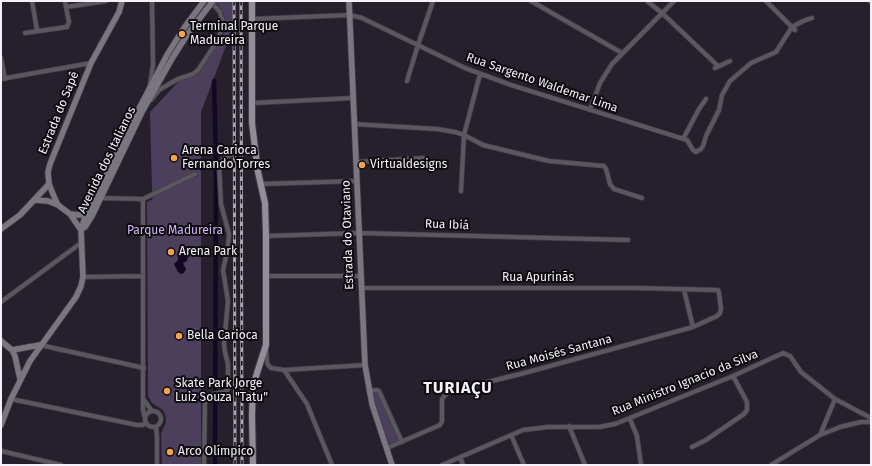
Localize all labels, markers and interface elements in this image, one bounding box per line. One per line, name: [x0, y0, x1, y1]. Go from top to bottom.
place label: Terminal Parque Madureira: [190, 20, 278, 48]
marker: Terminal Parque Madureira: [177, 29, 187, 39]
street label: Rua Sargento Waldemar Lima: [464, 50, 620, 116]
street label: Estrada do Sapê: [36, 69, 82, 157]
street label: Avenida dos Italianos: [75, 104, 139, 216]
place label: Arena Carioca Fernando Torres: [182, 144, 270, 172]
marker: Arena Carioca Fernando Torres: [169, 153, 179, 163]
place label: Virtualdesigns: [370, 158, 447, 172]
marker: Virtualdesigns: [357, 160, 367, 170]
street label: Estrada do Otaviano: [339, 180, 357, 290]
street label: Rua Ibiá: [424, 217, 470, 233]
park label: Parque Madureira: [127, 224, 223, 238]
place label: Arena Park: [179, 245, 237, 259]
marker: Arena Park: [166, 247, 176, 257]
street label: Rua Apurinãs: [502, 271, 574, 285]
place label: Bella Carioca: [187, 329, 258, 343]
marker: Bella Carioca: [174, 331, 184, 341]
street label: Rua Moisés Santana: [504, 332, 614, 374]
street label: Rua Ministro Ignacio da Silva: [610, 347, 760, 419]
place label: Skate Park Jorge Luiz Souza "Tatu": [175, 377, 268, 405]
district label: TURIAÇU: [423, 379, 493, 399]
marker: Skate Park Jorge Luiz Souza "Tatu": [162, 386, 172, 396]
place label: Arco Olímpico: [178, 445, 253, 459]
marker: Arco Olímpico: [165, 447, 175, 457]

